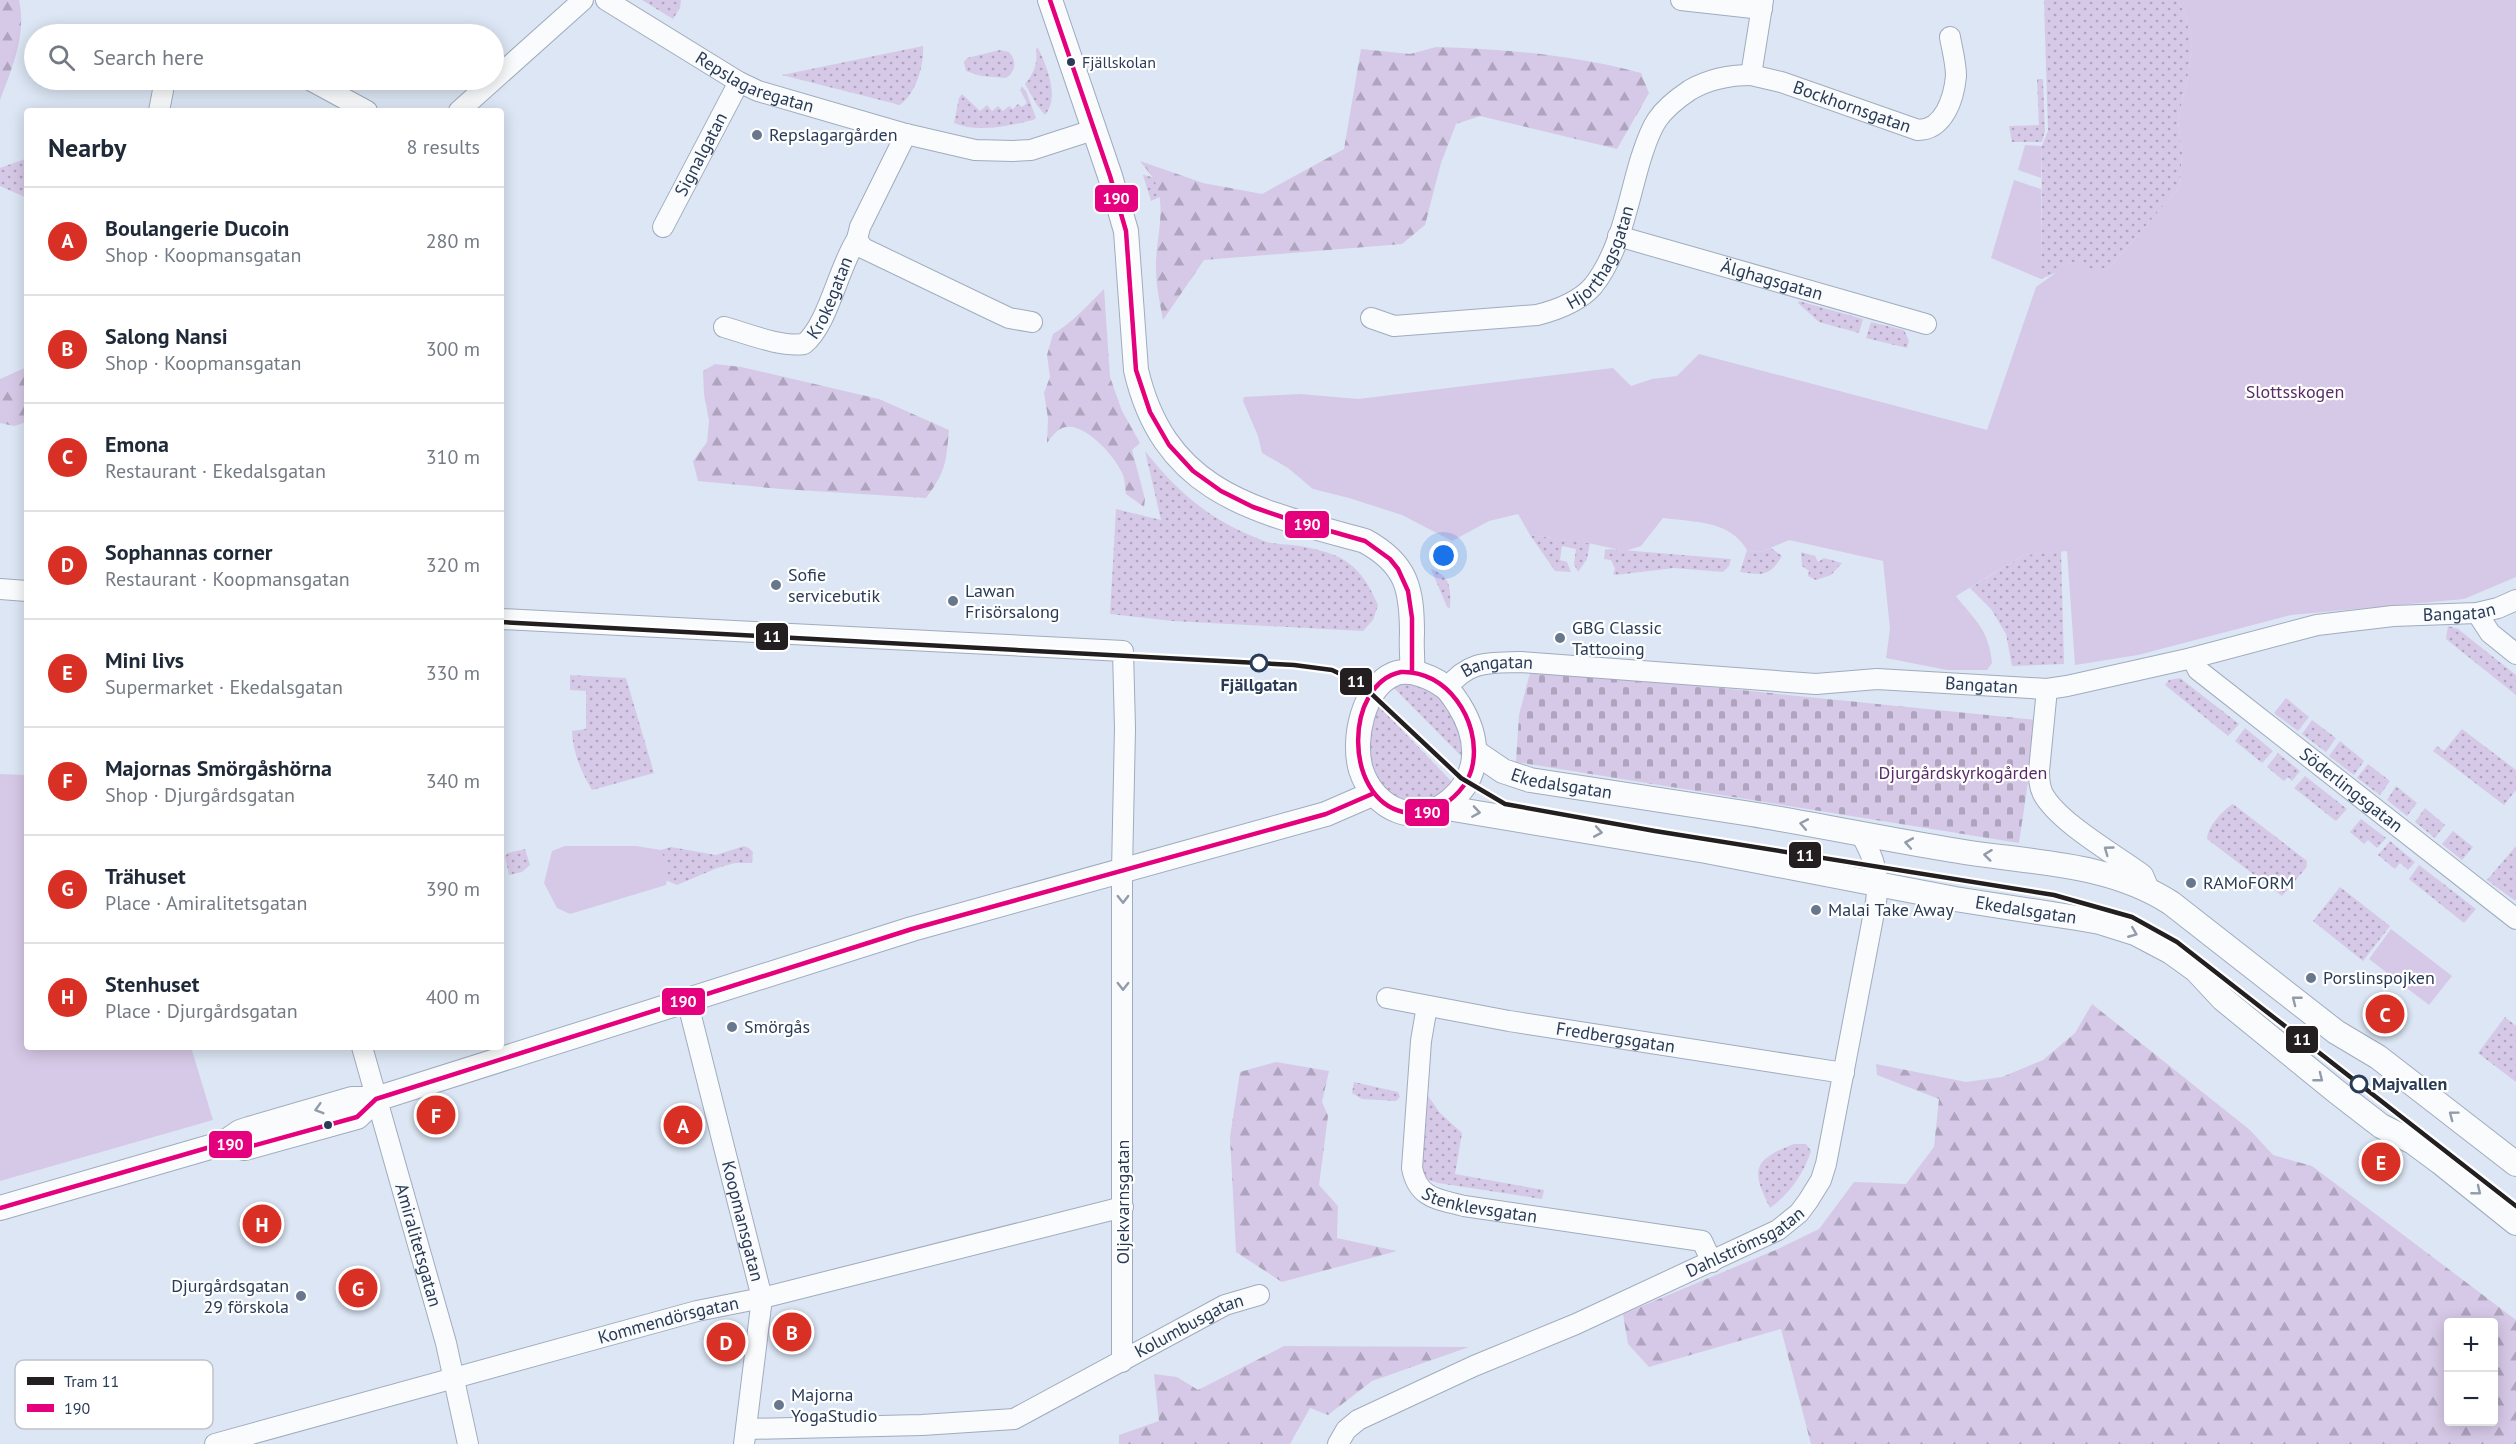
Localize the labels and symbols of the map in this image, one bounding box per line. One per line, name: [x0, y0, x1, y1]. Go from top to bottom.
street label: Repslagaregatan: [691, 46, 817, 118]
place label: Fjällskolan: [1082, 52, 1156, 72]
marker: Fjällskolan: [1065, 56, 1077, 68]
street label: Bockhornsgatan: [1790, 75, 1914, 138]
street label: Signalgatan: [669, 108, 732, 200]
place label: Repslagargården: [769, 123, 898, 146]
marker: Repslagargården: [750, 128, 764, 142]
line badge: 190: [1094, 184, 1139, 213]
text: 190: [1102, 188, 1130, 208]
street label: Hjorthagsgatan: [1562, 203, 1639, 314]
street label: Krokegatan: [801, 253, 857, 343]
street label: Älghagsgatan: [1718, 254, 1826, 305]
park label: Slottsskogen: [2246, 380, 2344, 403]
line badge: 190: [1284, 510, 1330, 539]
text: 190: [1293, 514, 1321, 534]
your location: [1429, 541, 1458, 570]
place label: Sofie servicebutik: [788, 563, 881, 607]
marker: Sofie servicebutik: [769, 578, 783, 592]
place label: Lawan Frisörsalong: [965, 579, 1060, 623]
marker: Lawan Frisörsalong: [946, 594, 960, 608]
street label: Bangatan: [2422, 597, 2498, 626]
place label: GBG Classic Tattooing: [1572, 616, 1662, 660]
line badge: 11: [755, 622, 789, 651]
text: 11: [763, 626, 781, 646]
marker: GBG Classic Tattooing: [1553, 631, 1567, 645]
street label: Bangatan: [1456, 650, 1534, 682]
marker: Fjällgatan: [1250, 654, 1268, 672]
line badge: 11: [1339, 667, 1373, 696]
text: 11: [1347, 671, 1365, 691]
street label: Bangatan: [1945, 671, 2019, 698]
place label: Fjällgatan: [1220, 673, 1298, 696]
street label: Söderlingsgatan: [2295, 742, 2408, 837]
park label: Djurgårdskyrkogården: [1879, 761, 2047, 784]
street label: Ekedalsgatan: [1508, 762, 1614, 804]
line badge: 190: [1404, 798, 1450, 827]
text: 190: [1413, 802, 1441, 822]
one-way arrow: [1470, 805, 1480, 818]
one-way arrow: [1799, 818, 1809, 831]
one-way arrow: [1593, 825, 1603, 838]
one-way arrow: [1904, 837, 1914, 850]
line badge: 11: [1788, 841, 1822, 869]
text: 11: [1796, 845, 1814, 865]
one-way arrow: [2103, 846, 2114, 857]
one-way arrow: [1984, 850, 1993, 862]
place label: RAMoFORM: [2203, 871, 2294, 894]
marker: RAMoFORM: [2184, 876, 2198, 890]
street label: Ekedalsgatan: [1974, 890, 2078, 929]
one-way arrow: [1117, 895, 1129, 904]
place label: Malai Take Away: [1828, 898, 1955, 921]
marker: Malai Take Away: [1809, 903, 1823, 917]
one-way arrow: [2127, 926, 2138, 938]
place label: Porslinspojken: [2323, 966, 2435, 989]
marker: Porslinspojken: [2304, 971, 2318, 985]
one-way arrow: [1117, 982, 1129, 991]
line badge: 190: [661, 987, 706, 1016]
text: 190: [669, 991, 697, 1011]
pin: C: [2366, 992, 2404, 1036]
one-way arrow: [2291, 997, 2302, 1008]
place label: Smörgås: [744, 1015, 810, 1038]
street label: Fredbergsgatan: [1555, 1016, 1677, 1058]
marker: Smörgås: [725, 1020, 739, 1034]
line badge: 11: [2285, 1025, 2319, 1054]
text: 11: [2293, 1029, 2311, 1049]
one-way arrow: [2312, 1070, 2323, 1081]
place label: Majvallen: [2372, 1072, 2447, 1095]
marker: Majvallen: [2350, 1075, 2368, 1093]
pin: F: [416, 1092, 456, 1138]
one-way arrow: [314, 1102, 325, 1114]
pin: A: [664, 1102, 702, 1148]
one-way arrow: [2449, 1111, 2460, 1122]
unlabelled marker: [322, 1119, 334, 1131]
line badge: 190: [208, 1130, 253, 1159]
text: 190: [216, 1134, 244, 1154]
street label: Oljekvarnsgatan: [1111, 1140, 1134, 1264]
pin: E: [2362, 1140, 2400, 1184]
street label: Koopmansgatan: [717, 1158, 769, 1284]
street label: Amiralitetsgatan: [390, 1181, 447, 1309]
street label: Stenklevsgatan: [1418, 1182, 1539, 1228]
one-way arrow: [2470, 1184, 2481, 1195]
street label: Dahlströmsgatan: [1682, 1201, 1809, 1282]
pin: H: [242, 1202, 282, 1246]
pin: G: [338, 1266, 378, 1310]
place label: Djurgårdsgatan 29 förskola: [171, 1274, 289, 1318]
street label: Kolumbusgatan: [1130, 1288, 1246, 1363]
marker: Djurgårdsgatan 29 förskola: [294, 1289, 308, 1303]
street label: Kommendörsgatan: [595, 1291, 741, 1349]
pin: B: [772, 1310, 812, 1354]
pin: D: [706, 1320, 746, 1364]
legend: [15, 1360, 213, 1429]
text: Tram 11: [64, 1371, 119, 1391]
place label: Majorna YogaStudio: [791, 1383, 877, 1427]
text: 190: [64, 1398, 90, 1418]
marker: Majorna YogaStudio: [772, 1398, 786, 1412]

